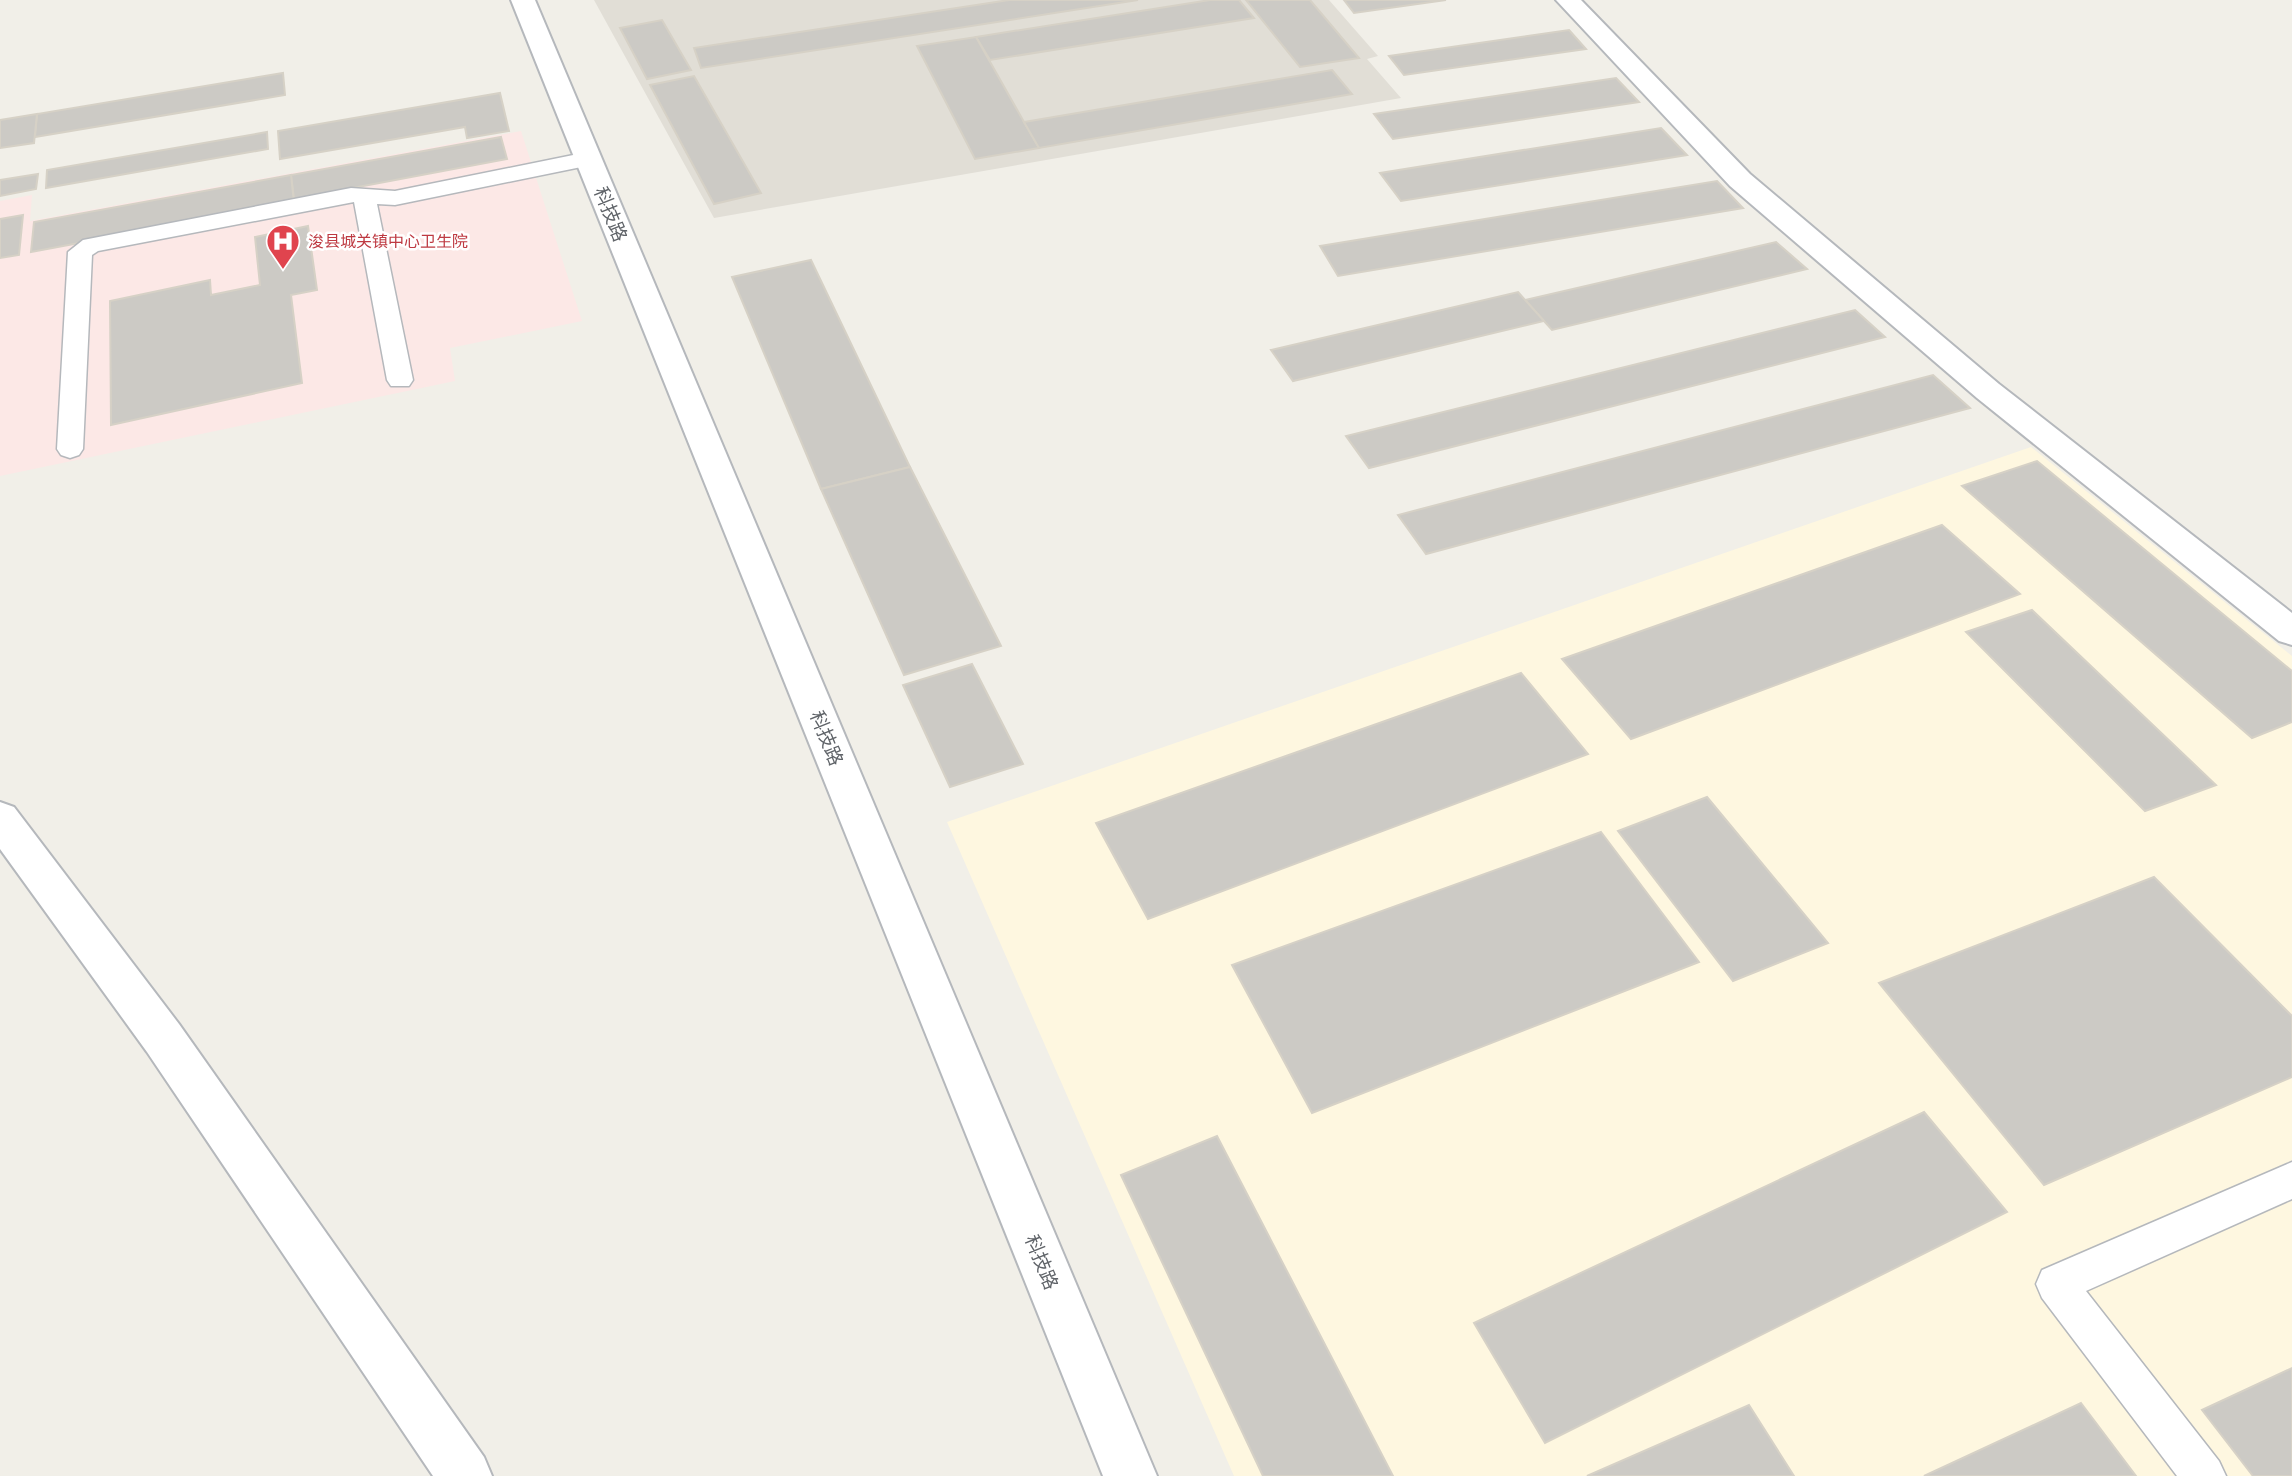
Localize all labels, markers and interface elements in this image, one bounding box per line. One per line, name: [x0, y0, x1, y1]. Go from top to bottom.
street label: 科技路: [590, 183, 632, 245]
hospital icon: 浚县城关镇中心卫生院: [264, 222, 302, 271]
place label: 浚县城关镇中心卫生院: [308, 232, 468, 250]
street label: 科技路: [806, 707, 848, 769]
street label: 科技路: [1021, 1231, 1063, 1293]

